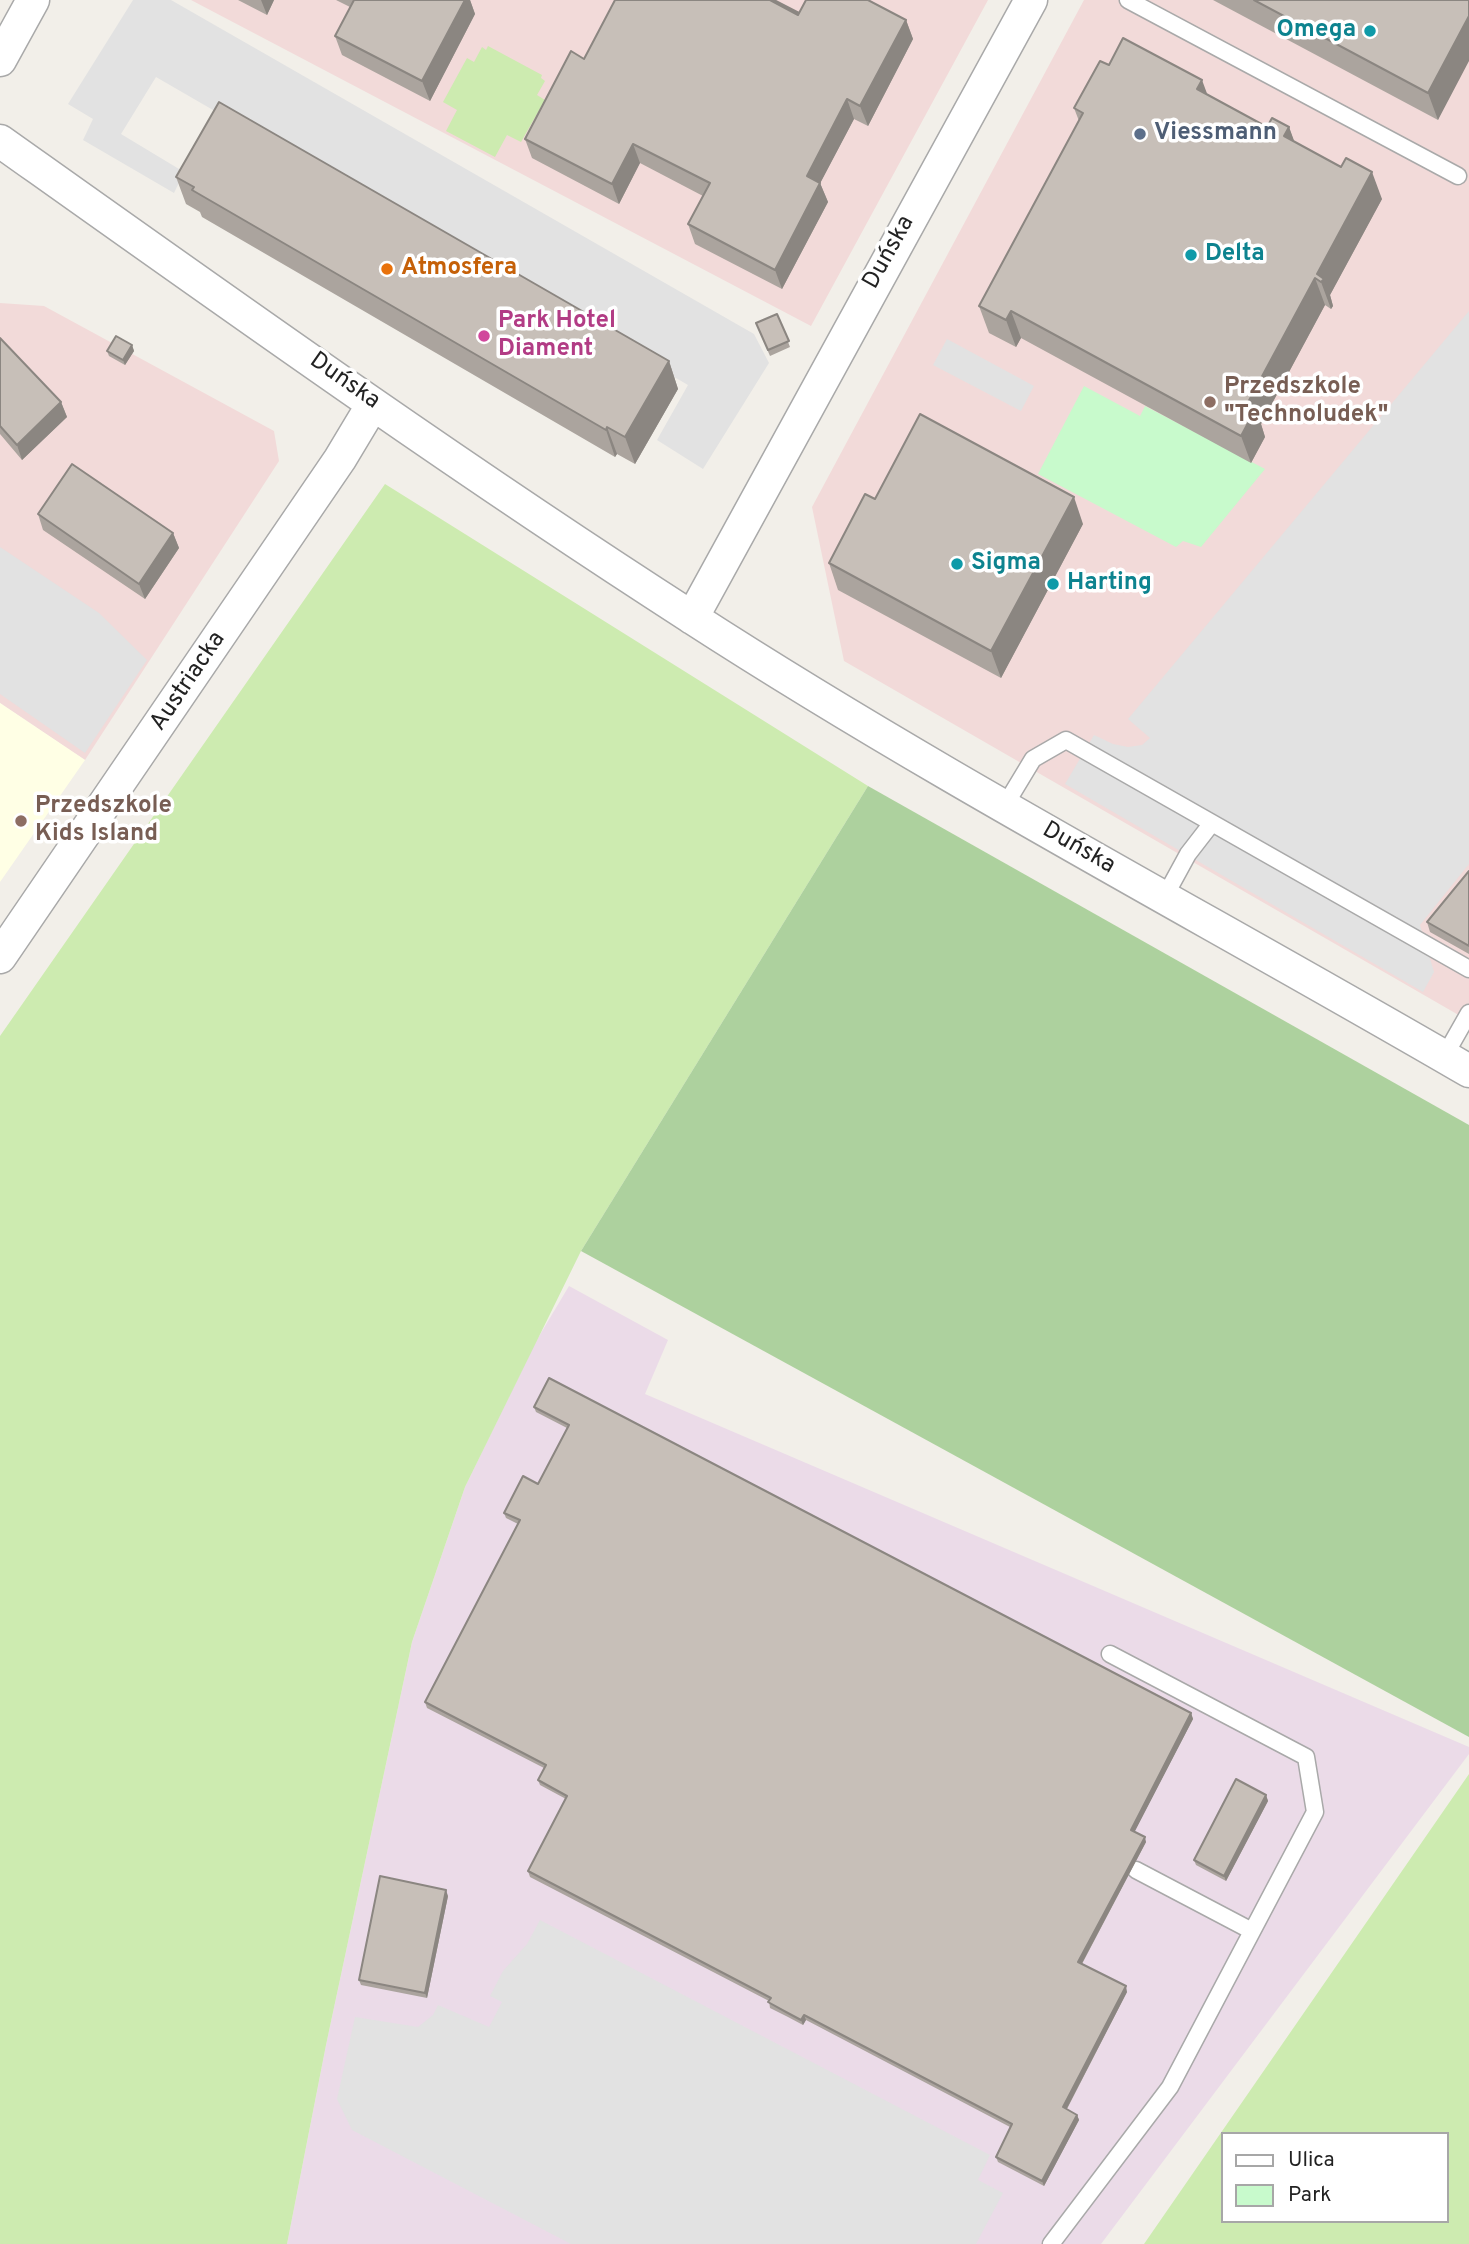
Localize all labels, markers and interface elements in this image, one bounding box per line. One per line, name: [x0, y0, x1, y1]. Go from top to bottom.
place label: Omega: [1276, 17, 1356, 45]
marker: Omega: [1362, 23, 1378, 39]
place label: Viessmann: [1154, 120, 1277, 148]
marker: Viessmann: [1132, 126, 1148, 142]
street label: Duńska: [858, 211, 922, 295]
place label: Delta: [1205, 241, 1265, 269]
marker: Delta: [1183, 247, 1199, 263]
place label: Atmosfera: [401, 255, 517, 283]
marker: Atmosfera: [379, 261, 395, 277]
place label: Park Hotel Diament: [498, 308, 616, 364]
marker: Park Hotel Diament: [476, 328, 492, 344]
street label: Duńska: [303, 347, 385, 417]
place label: Przedszkole "Technoludek": [1224, 374, 1388, 430]
marker: Przedszkole "Technoludek": [1202, 394, 1218, 410]
place label: Sigma: [971, 550, 1041, 578]
marker: Sigma: [949, 556, 965, 572]
place label: Harting: [1067, 570, 1152, 598]
marker: Harting: [1045, 576, 1061, 592]
street label: Austriacka: [145, 627, 233, 737]
place label: Przedszkole Kids Island: [35, 793, 172, 849]
marker: Przedszkole Kids Island: [13, 813, 29, 829]
street label: Duńska: [1036, 817, 1120, 881]
legend: [1220, 2132, 1448, 2223]
text: Ulica: [1288, 2147, 1335, 2174]
text: Park: [1288, 2182, 1331, 2209]

